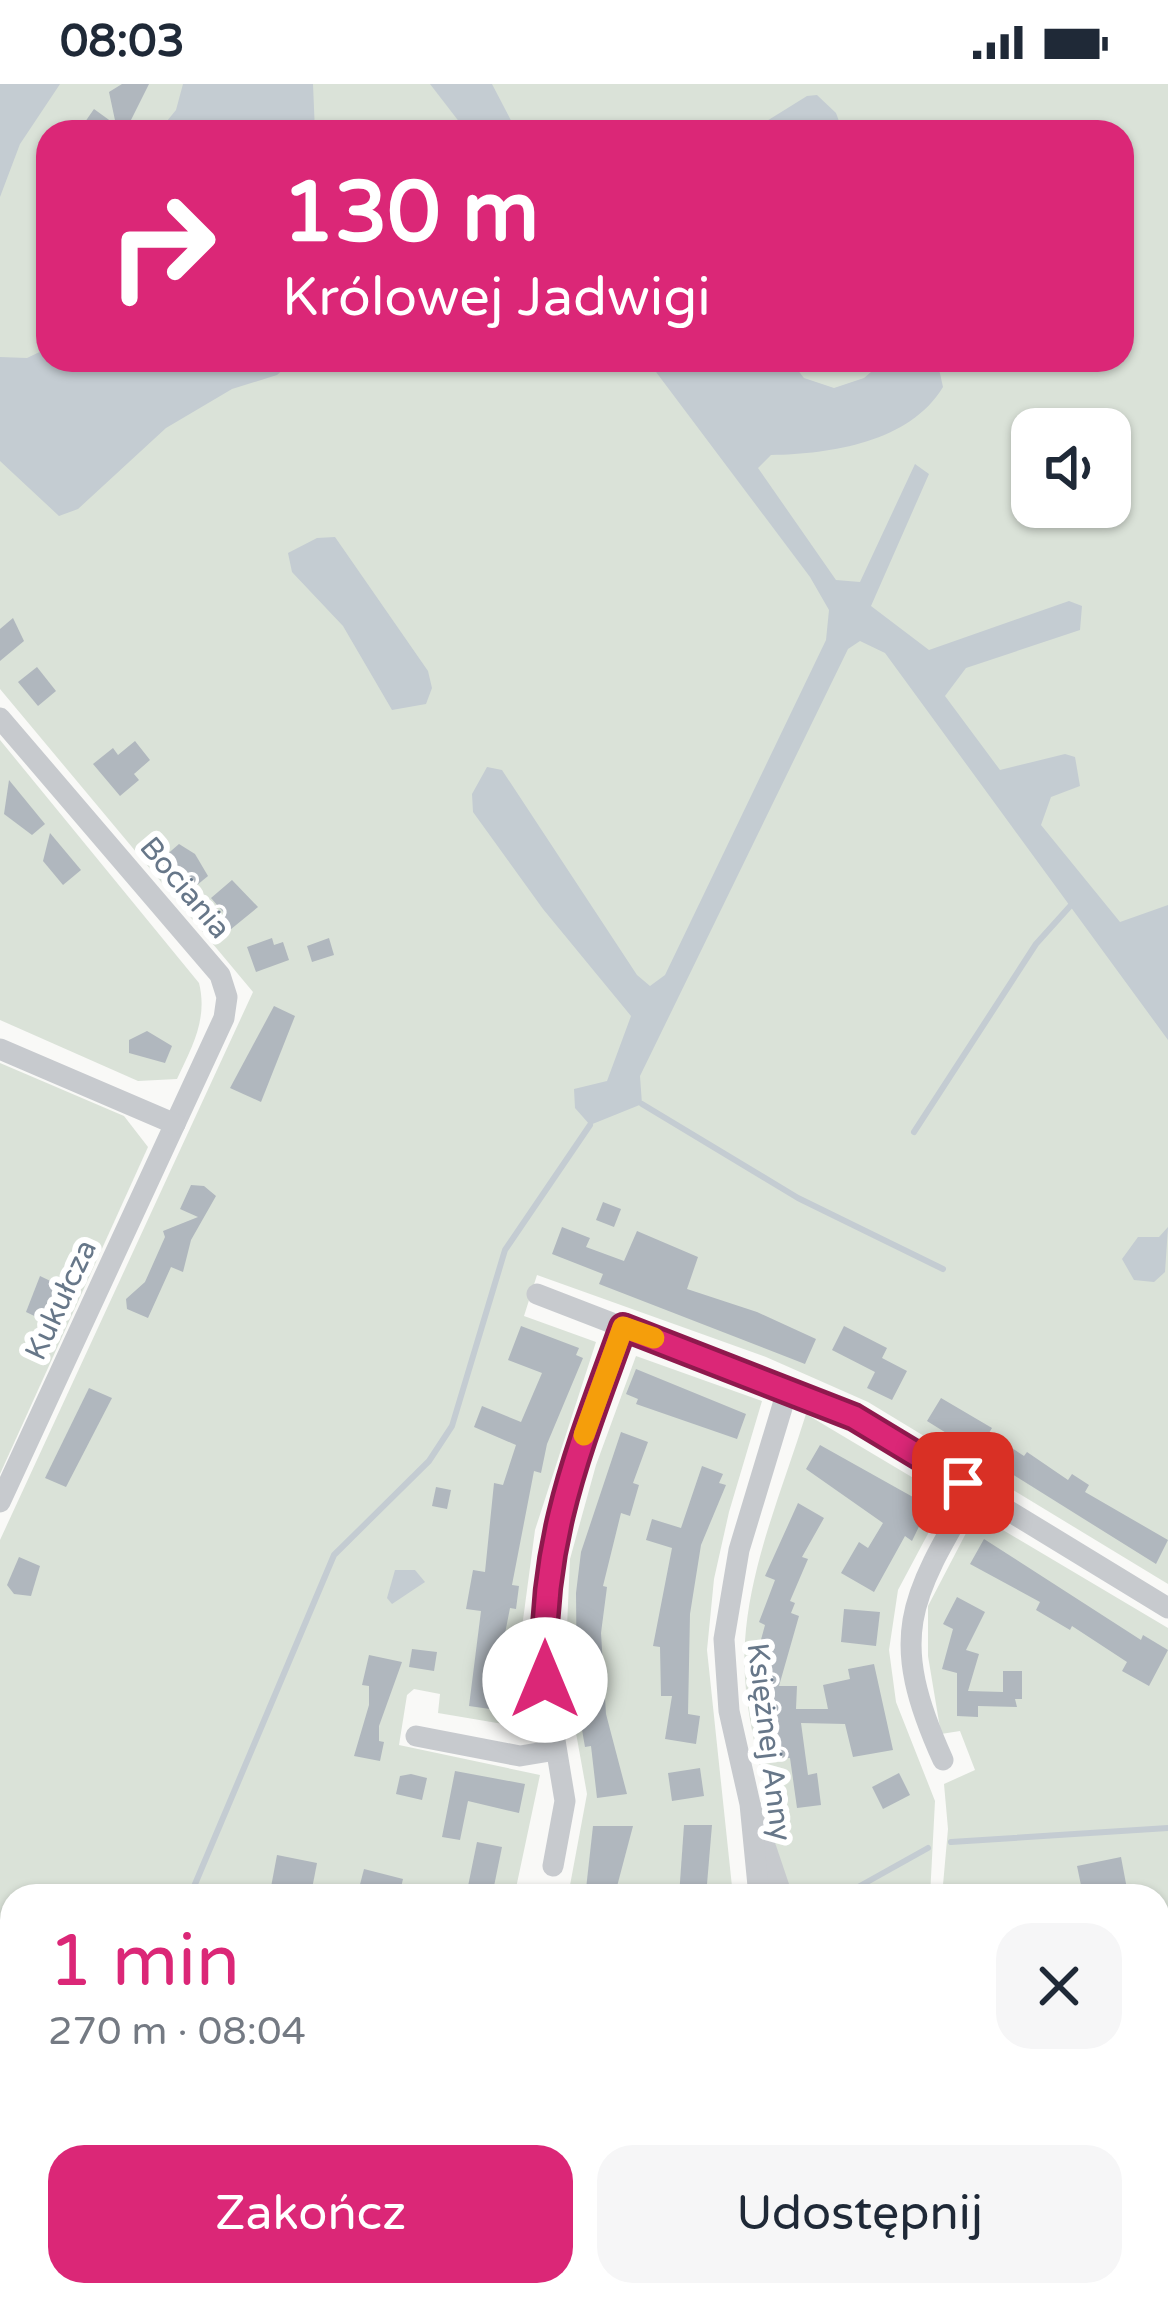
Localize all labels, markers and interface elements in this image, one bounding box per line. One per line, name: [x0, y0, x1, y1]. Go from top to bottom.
text: 08:03: [60, 15, 185, 69]
text: 130 m: [282, 163, 539, 264]
icon: right: [84, 168, 240, 324]
text: Królowej Jadwigi: [282, 265, 711, 330]
map controls: [1011, 408, 1131, 528]
button: sound: [1011, 408, 1131, 528]
street label: Bociania: [132, 829, 238, 947]
street label: Kukułcza: [17, 1234, 105, 1366]
pin: [912, 1432, 1014, 1534]
icon: arrive: [930, 1450, 996, 1516]
position arrow: [482, 1617, 608, 1743]
street label: Księżnej Anny: [739, 1641, 799, 1843]
text: 1 min: [48, 1919, 240, 2006]
button: close: [996, 1923, 1122, 2049]
text: 270 m · 08:04: [48, 2008, 306, 2055]
button: Zakończ: [48, 2145, 573, 2283]
button: Udostępnij: [597, 2145, 1122, 2283]

